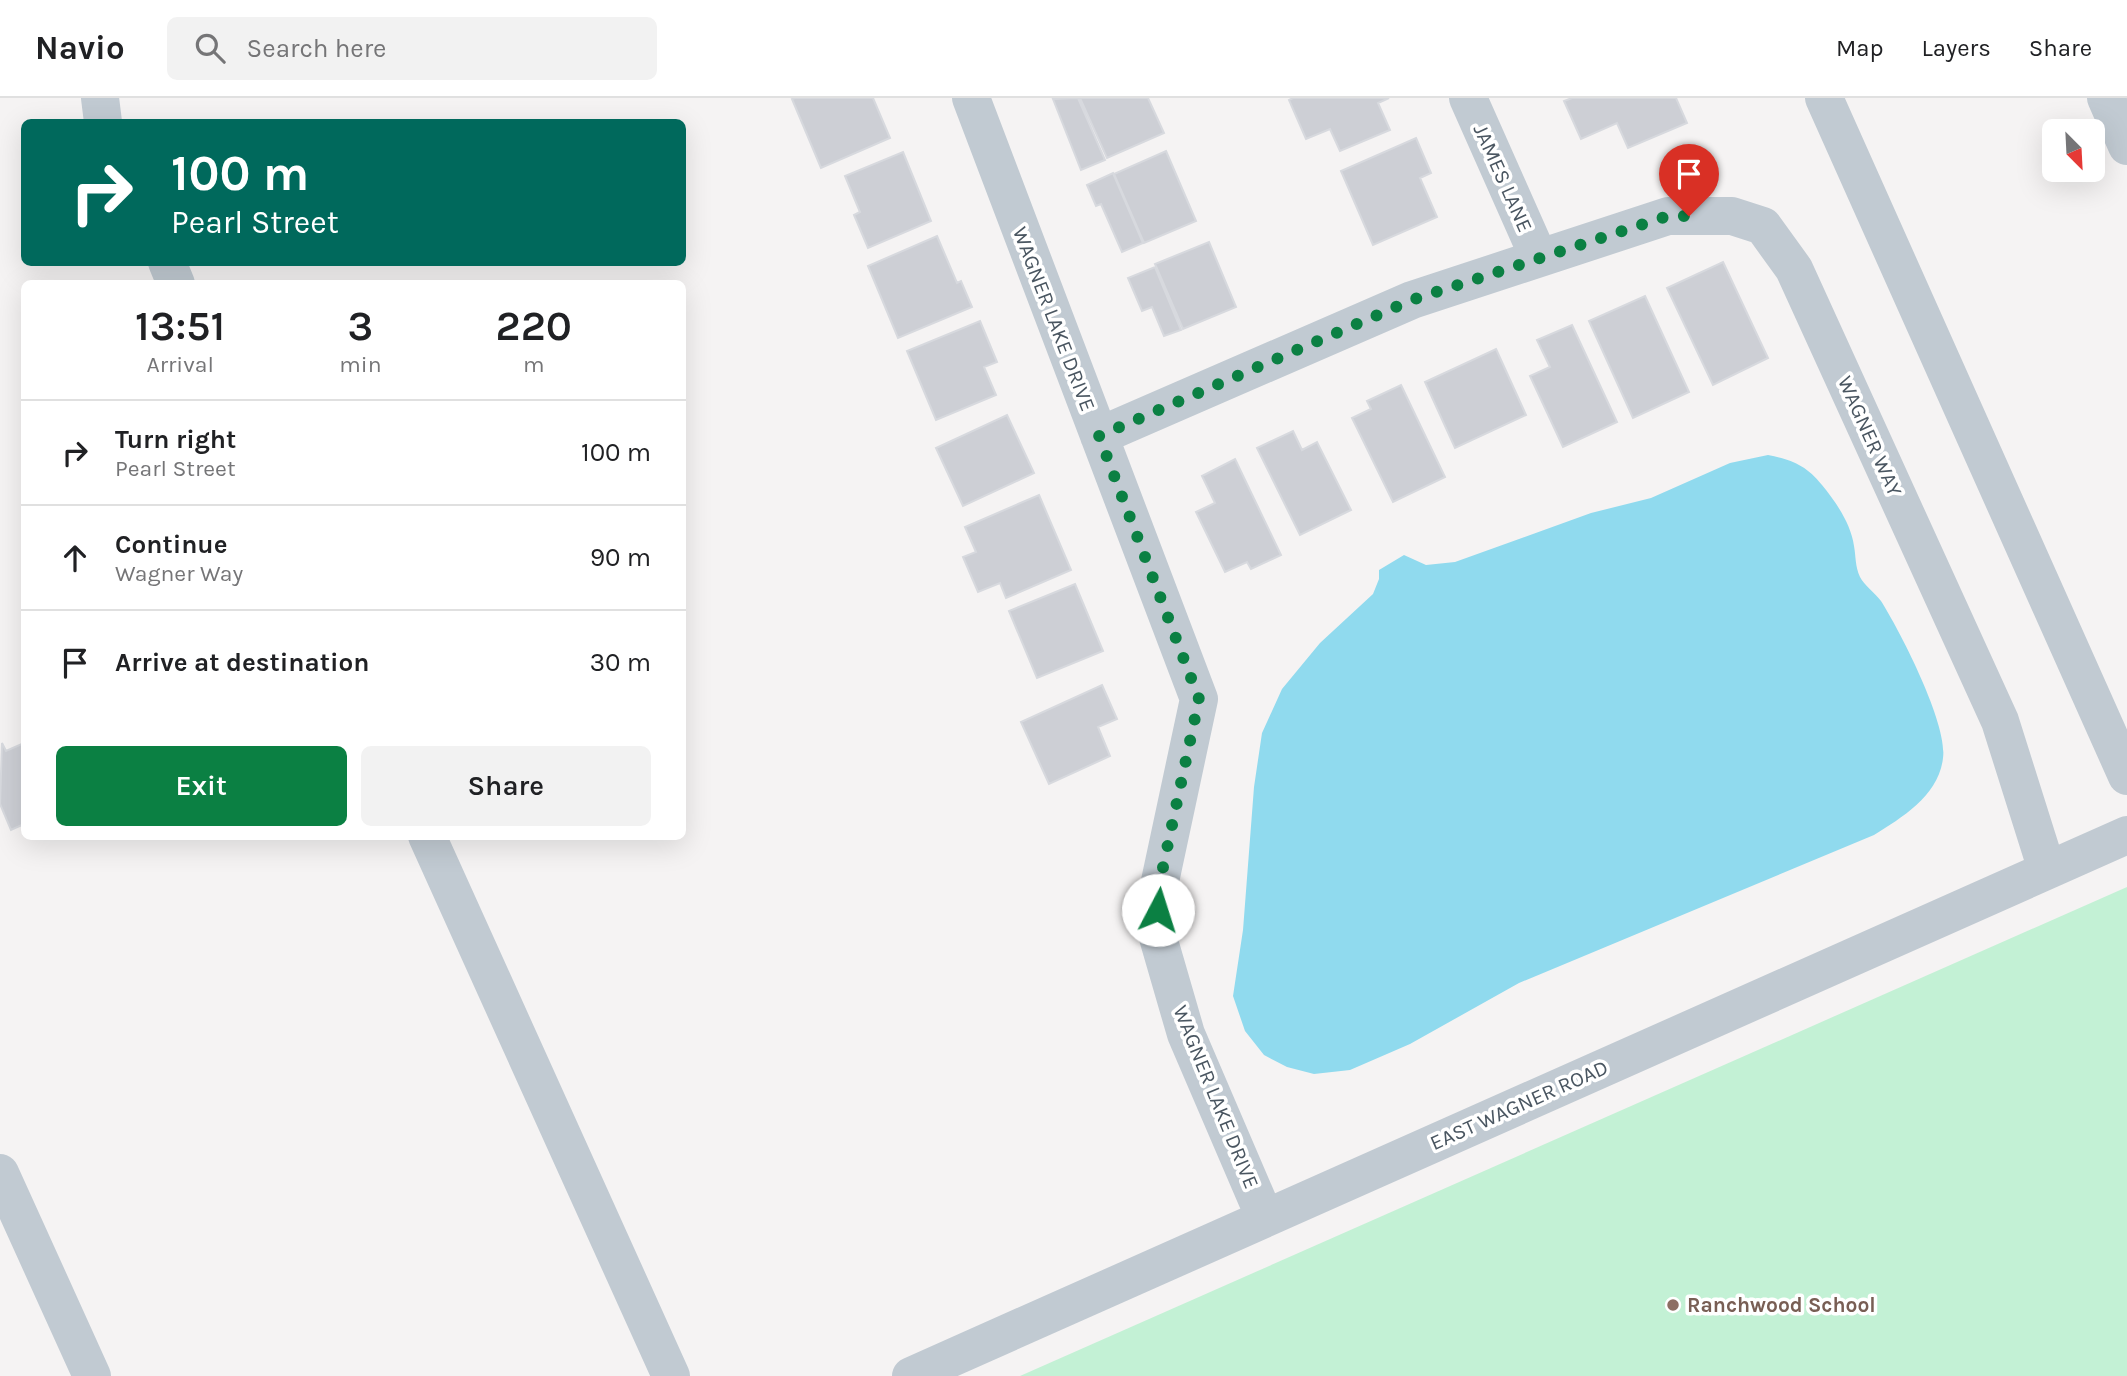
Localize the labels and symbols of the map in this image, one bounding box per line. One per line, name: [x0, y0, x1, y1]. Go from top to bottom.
north arrow: [2042, 119, 2105, 182]
street label: JAMES LANE: [1468, 120, 1538, 236]
pin: [1659, 144, 1719, 216]
street label: WAGNER LAKE DRIVE: [1008, 224, 1100, 414]
street label: WAGNER WAY: [1833, 372, 1907, 500]
position arrow: [1121, 873, 1195, 947]
street label: WAGNER LAKE DRIVE: [1168, 1002, 1264, 1192]
street label: EAST WAGNER ROAD: [1426, 1055, 1612, 1155]
place label: Ranchwood School: [1687, 1293, 1876, 1317]
marker: Ranchwood School: [1665, 1297, 1681, 1313]

